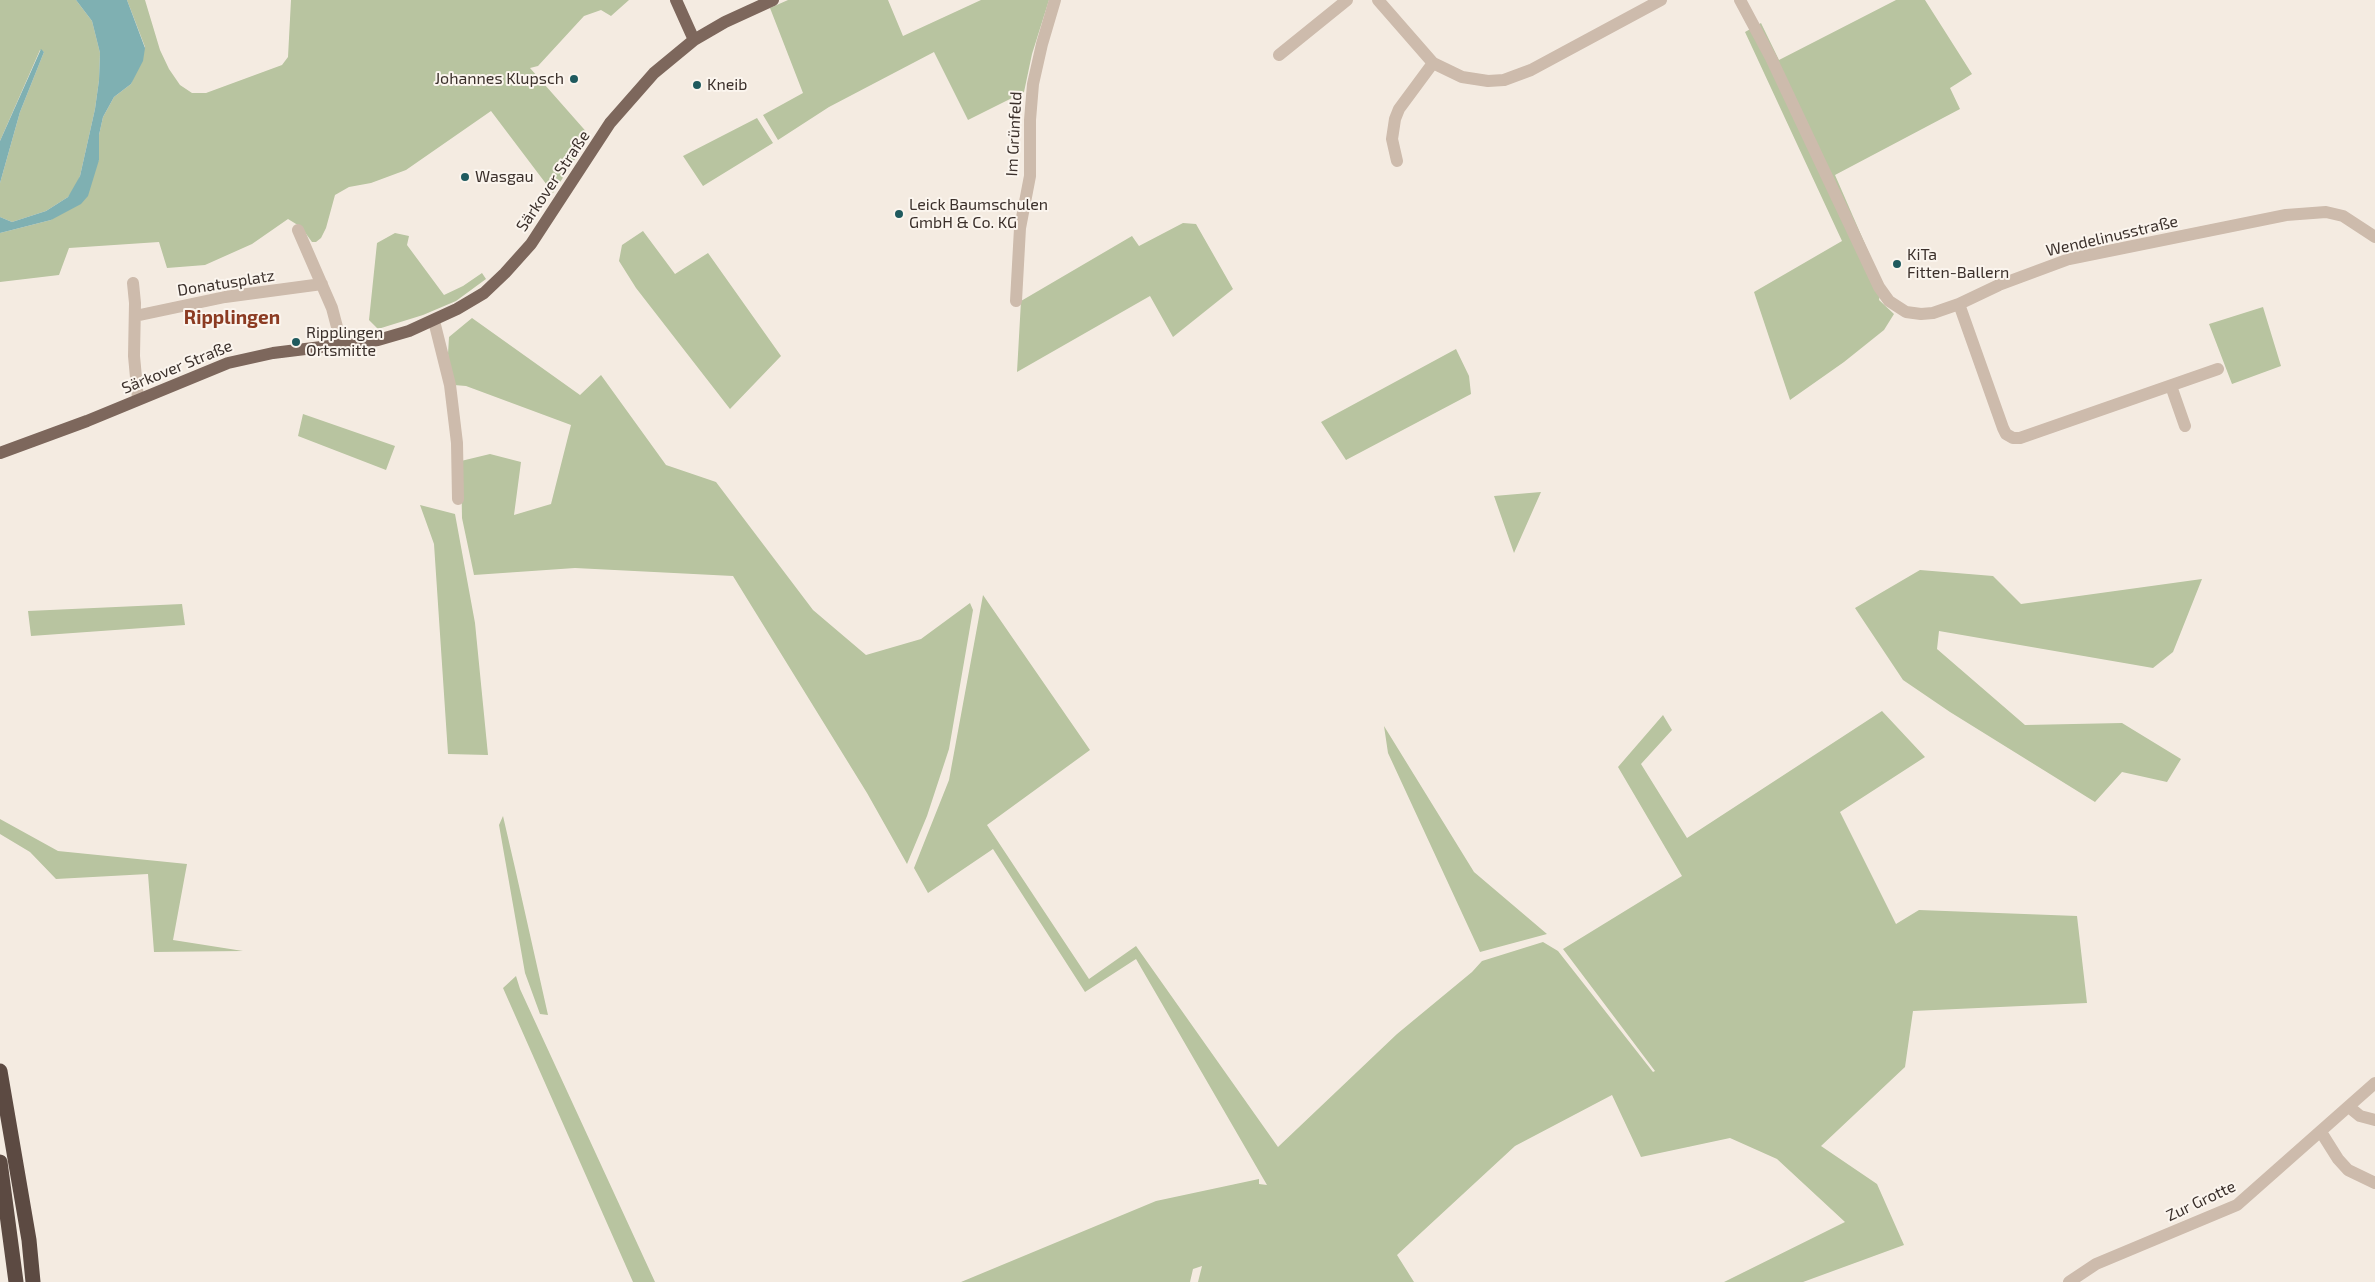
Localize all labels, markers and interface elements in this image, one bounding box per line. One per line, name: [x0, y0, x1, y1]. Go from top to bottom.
place label: Johannes Klupsch: [435, 69, 564, 89]
marker: Johannes Klupsch: [568, 73, 580, 85]
place label: Kneib: [707, 75, 747, 95]
marker: Kneib: [691, 79, 703, 91]
street label: Im Grünfeld: [1002, 91, 1026, 177]
street label: Särkover Straße: [512, 127, 594, 235]
place label: Wasgau: [475, 167, 534, 187]
marker: Wasgau: [459, 171, 471, 183]
place label: Leick Baumschulen GmbH & Co. KG: [909, 195, 1048, 233]
marker: Leick Baumschulen GmbH & Co. KG: [893, 208, 905, 220]
street label: Wendelinusstraße: [2044, 212, 2180, 260]
place label: KiTa Fitten-Ballern: [1907, 245, 2009, 283]
marker: KiTa Fitten-Ballern: [1891, 258, 1903, 270]
street label: Donatusplatz: [176, 266, 276, 300]
district label: Ripplingen: [184, 307, 280, 329]
place label: Ripplingen Ortsmitte: [306, 323, 383, 361]
street label: Särkover Straße: [119, 336, 235, 398]
marker: Ripplingen Ortsmitte: [290, 336, 302, 348]
street label: Zur Grotte: [2163, 1177, 2239, 1225]

